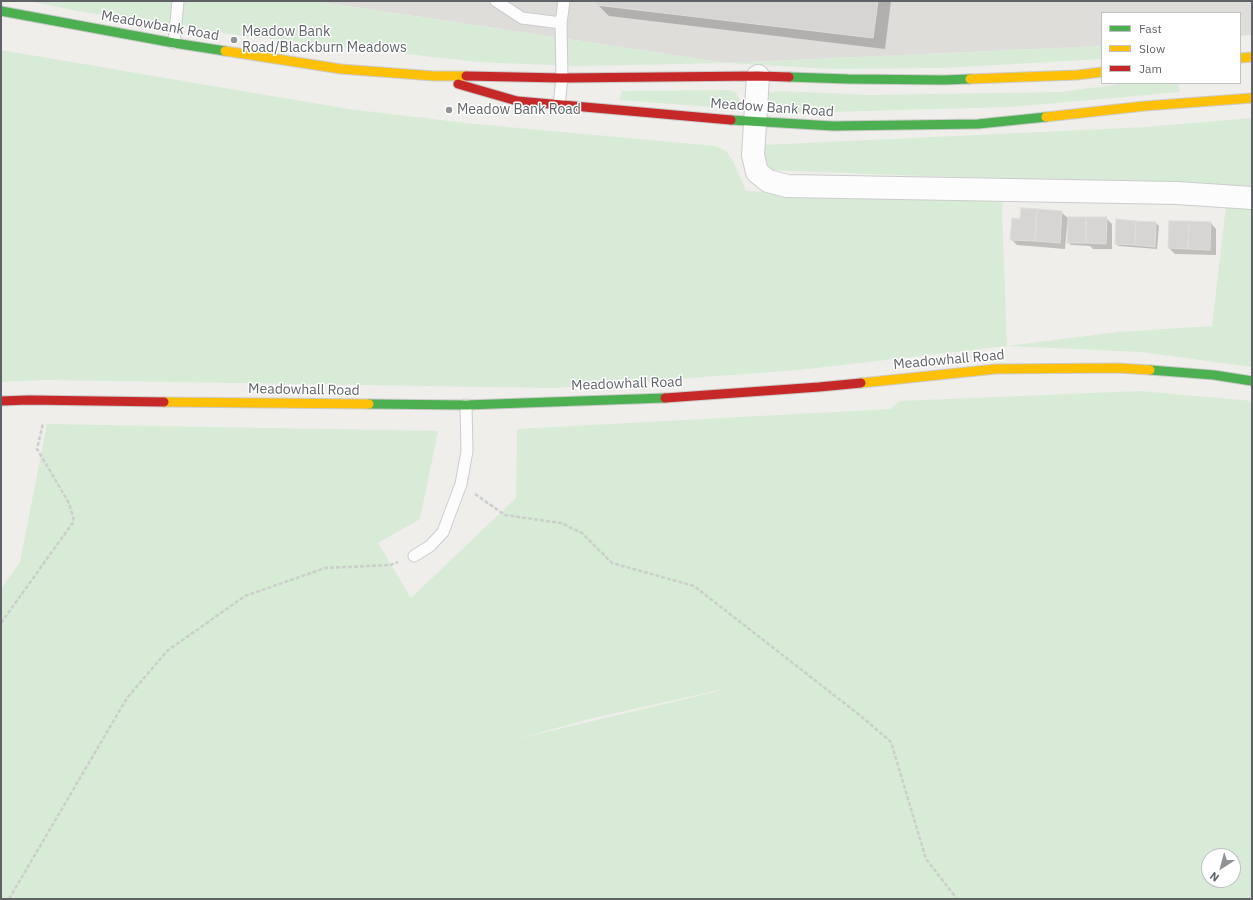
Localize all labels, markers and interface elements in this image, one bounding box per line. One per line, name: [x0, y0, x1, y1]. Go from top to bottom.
street label: Meadowbank Road: [100, 7, 220, 45]
legend: [1101, 12, 1241, 84]
text: Fast: [1139, 21, 1162, 36]
place label: Meadow Bank Road/Blackburn Meadows: [242, 24, 407, 56]
marker: Meadow Bank Road/Blackburn Meadows: [229, 35, 239, 45]
text: Slow: [1139, 41, 1165, 56]
text: Jam: [1139, 61, 1162, 76]
street label: Meadow Bank Road: [710, 95, 834, 121]
place label: Meadow Bank Road: [457, 102, 581, 118]
marker: Meadow Bank Road: [444, 105, 454, 115]
street label: Meadowhall Road: [893, 347, 1005, 373]
street label: Meadowhall Road: [571, 374, 683, 394]
street label: Meadowhall Road: [248, 381, 360, 399]
north arrow: [1201, 848, 1241, 888]
text: N: [1207, 869, 1222, 885]

